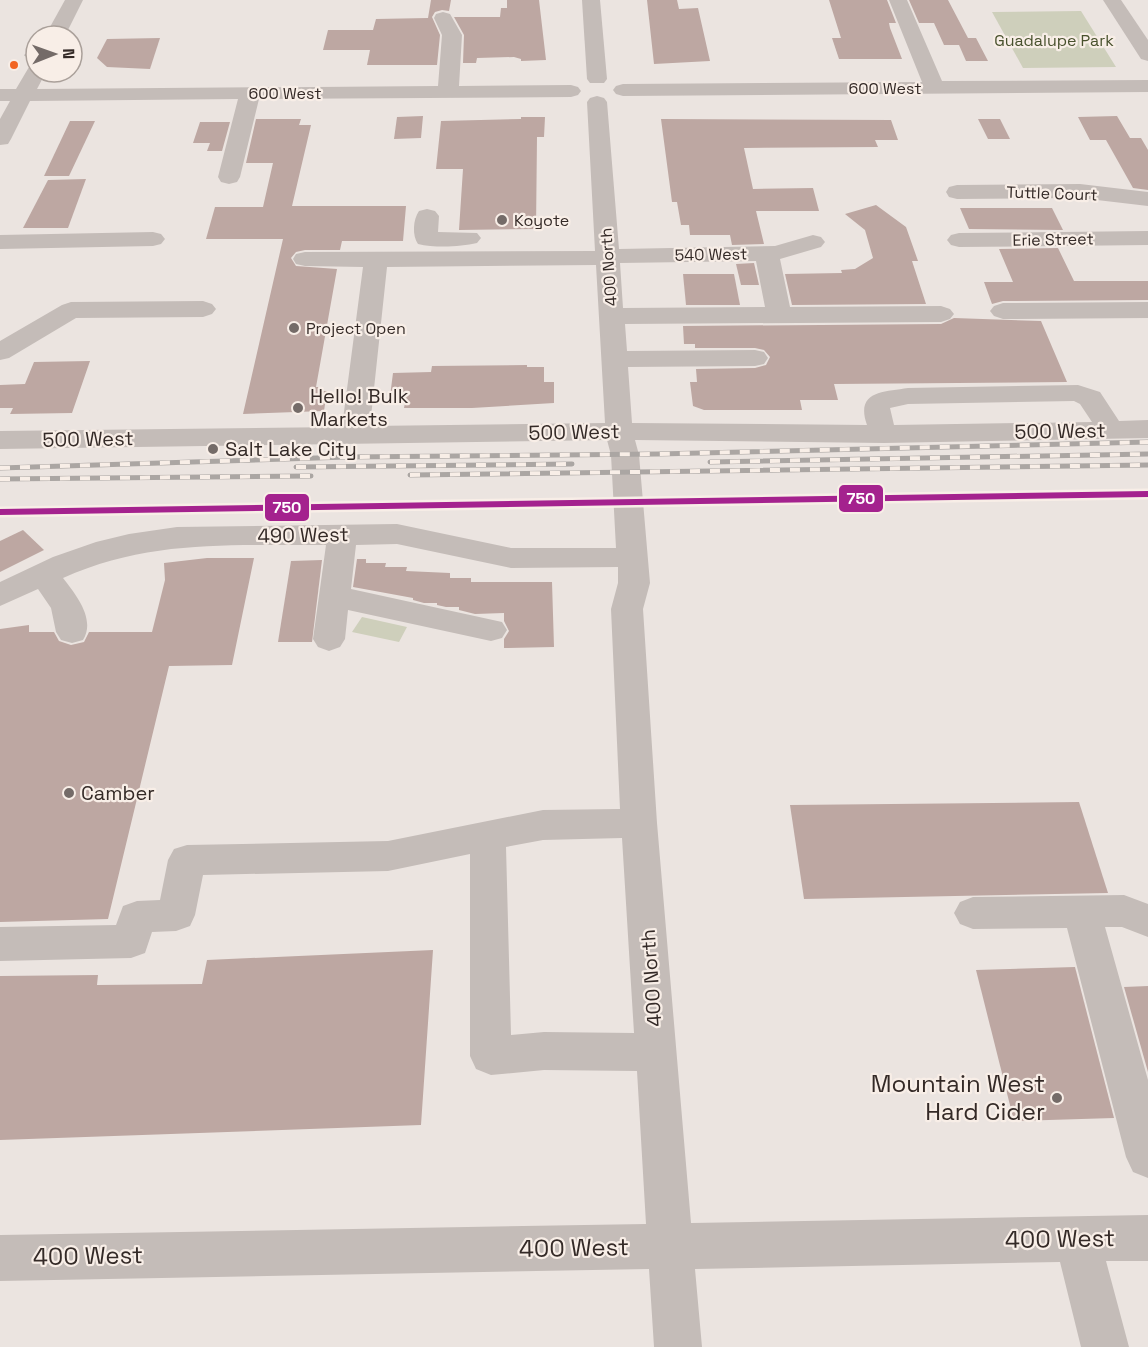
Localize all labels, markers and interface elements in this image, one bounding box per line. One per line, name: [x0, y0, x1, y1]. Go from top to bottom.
north arrow: [24, 24, 84, 84]
park label: Guadalupe Park: [994, 30, 1114, 51]
text: N: [58, 48, 79, 59]
unlabelled marker: [8, 59, 20, 71]
street label: 600 West: [848, 78, 922, 99]
street label: 600 West: [248, 83, 322, 104]
street label: Tuttle Court: [1006, 181, 1098, 206]
place label: Koyote: [514, 210, 569, 231]
marker: Koyote: [495, 213, 509, 227]
street label: 400 North: [595, 227, 622, 307]
street label: Erie Street: [1012, 228, 1094, 251]
street label: 540 West: [674, 243, 748, 266]
place label: Project Open: [306, 318, 406, 339]
marker: Project Open: [287, 321, 301, 335]
place label: Hello! Bulk Markets: [310, 383, 409, 432]
marker: Hello! Bulk Markets: [291, 401, 305, 415]
street label: 500 West: [1014, 417, 1106, 445]
street label: 500 West: [528, 418, 620, 446]
street label: 500 West: [42, 425, 134, 453]
place label: Salt Lake City: [225, 436, 357, 462]
marker: Salt Lake City: [206, 442, 220, 456]
line badge: 750: [838, 484, 884, 513]
text: 750: [847, 488, 875, 509]
line badge: 750: [264, 493, 310, 522]
text: 750: [273, 497, 301, 518]
street label: 490 West: [257, 521, 349, 549]
place label: Camber: [81, 780, 155, 806]
marker: Camber: [62, 786, 76, 800]
street label: 400 North: [635, 928, 667, 1028]
place label: Mountain West Hard Cider: [871, 1068, 1045, 1127]
marker: Mountain West Hard Cider: [1050, 1091, 1064, 1105]
street label: 400 West: [1005, 1222, 1115, 1255]
street label: 400 West: [519, 1231, 629, 1264]
street label: 400 West: [33, 1239, 143, 1272]

